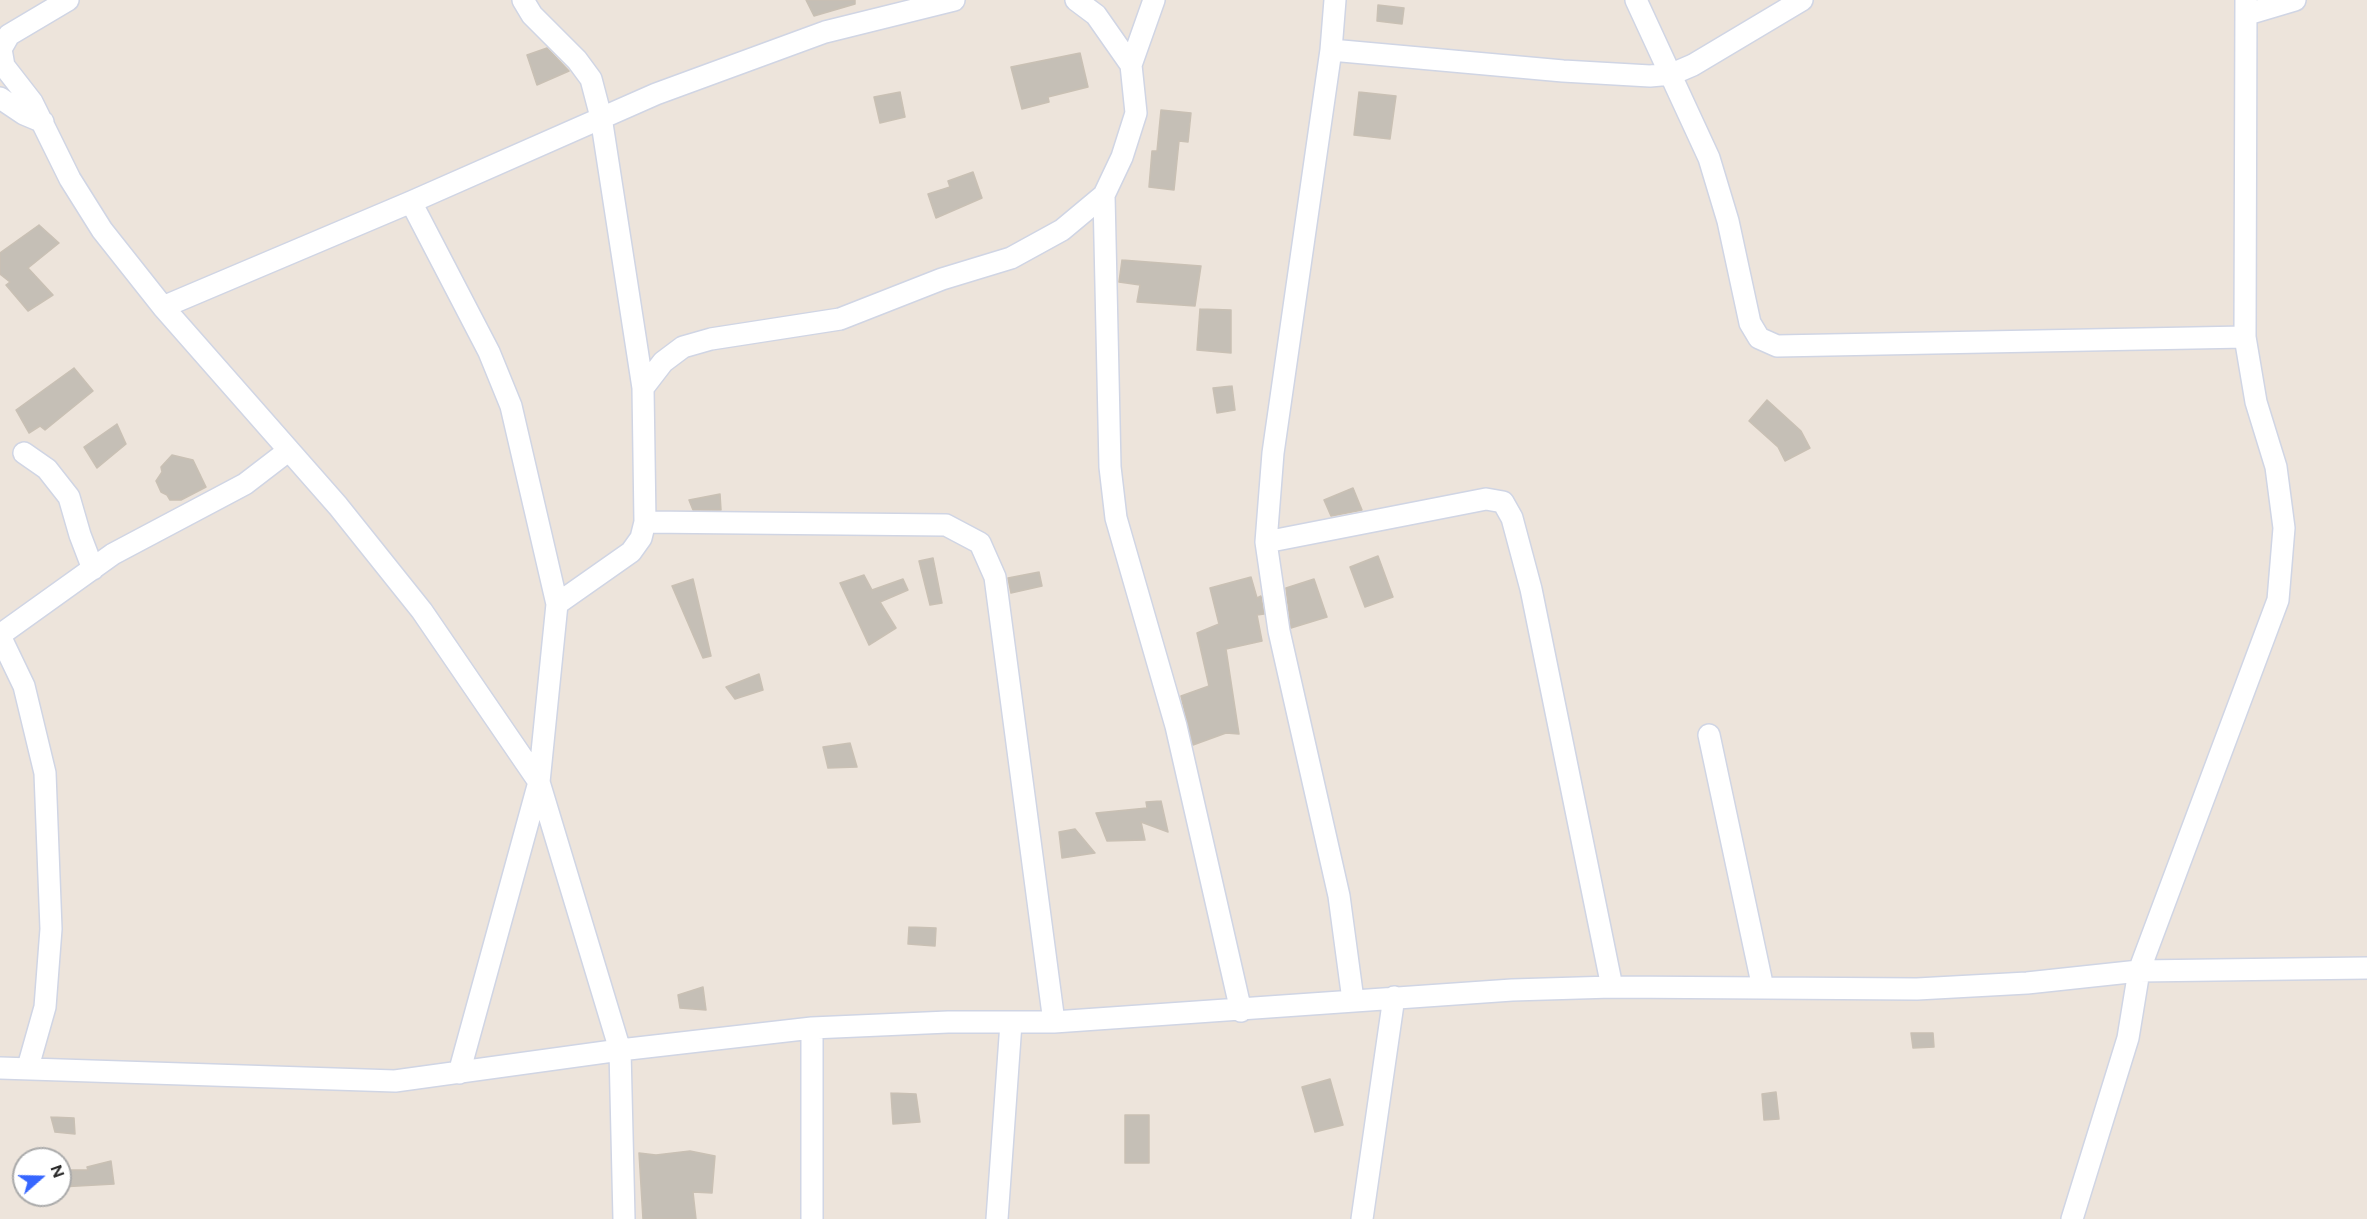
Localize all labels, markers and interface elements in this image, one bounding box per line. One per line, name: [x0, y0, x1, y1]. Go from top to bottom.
north arrow: [12, 1147, 72, 1207]
text: N: [46, 1162, 69, 1180]

